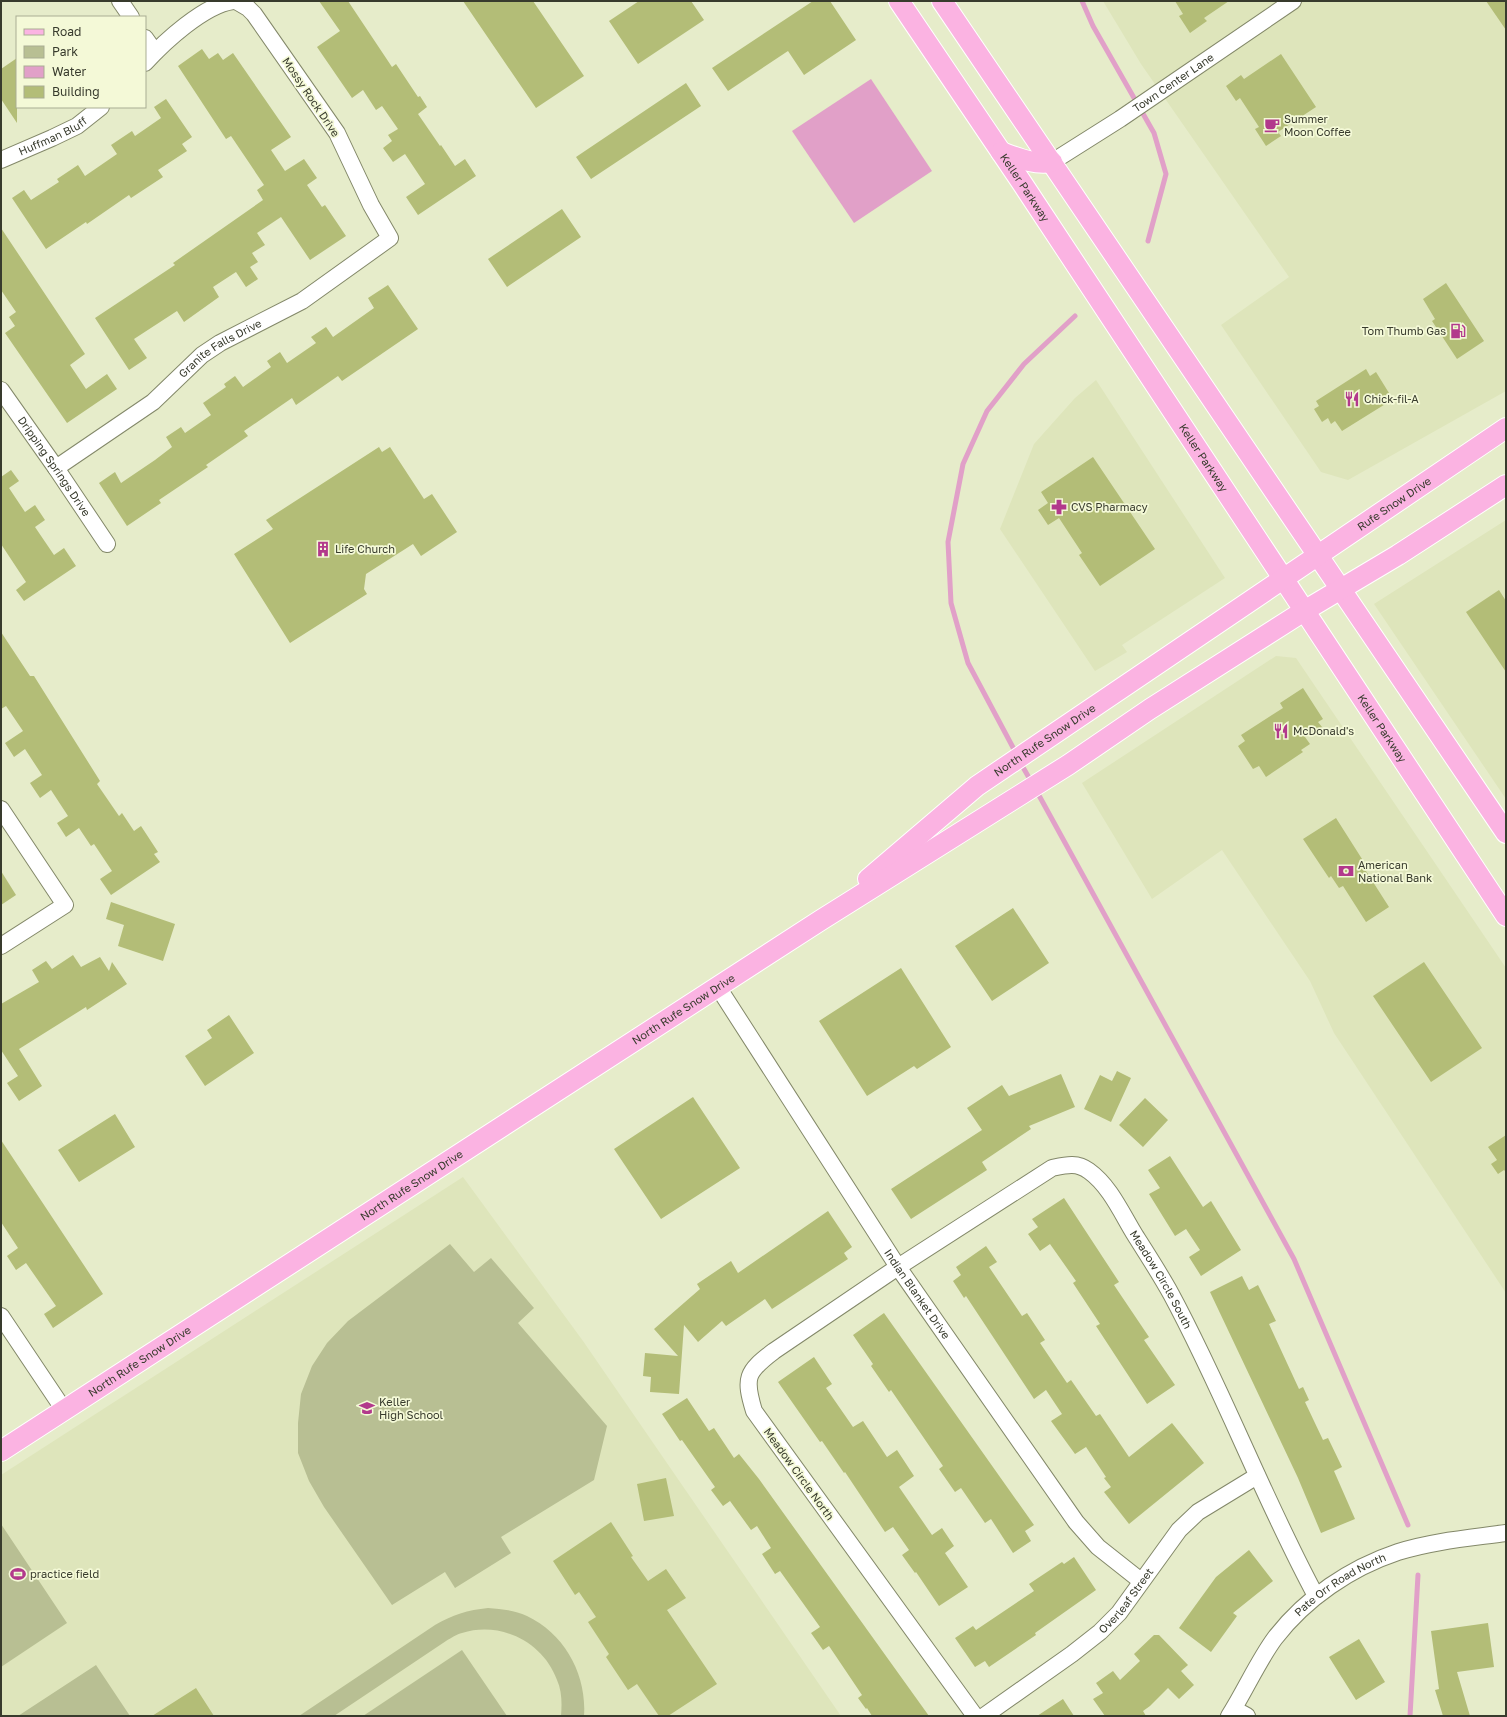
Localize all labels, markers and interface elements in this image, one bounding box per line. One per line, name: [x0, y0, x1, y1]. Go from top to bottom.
legend: [16, 16, 146, 108]
text: Road: [52, 24, 81, 39]
text: Park: [52, 44, 78, 59]
street label: Town Center Lane: [1130, 50, 1216, 114]
street label: Mossy Rock Drive: [280, 55, 343, 139]
text: Water: [52, 64, 86, 79]
text: Building: [52, 84, 100, 99]
place label: Summer Moon Coffee: [1284, 112, 1351, 138]
street label: Huffman Bluff: [16, 114, 89, 158]
cafe icon: Summer Moon Coffee: [1263, 116, 1281, 134]
street label: Keller Parkway: [998, 151, 1053, 224]
street label: Granite Falls Drive: [176, 316, 263, 380]
fuel station icon: Tom Thumb Gas: [1449, 322, 1467, 340]
place label: Tom Thumb Gas: [1362, 324, 1446, 337]
restaurant icon: Chick-fil-A: [1343, 390, 1361, 408]
place label: Chick-fil-A: [1364, 392, 1419, 405]
street label: Dripping Springs Drive: [16, 414, 93, 518]
street label: Keller Parkway: [1177, 421, 1231, 494]
street label: Rufe Snow Drive: [1355, 474, 1433, 533]
pharmacy icon: CVS Pharmacy: [1050, 498, 1068, 516]
place label: CVS Pharmacy: [1071, 500, 1148, 513]
building icon: Life Church: [314, 540, 332, 558]
place label: Life Church: [335, 542, 395, 555]
street label: Keller Parkway: [1355, 691, 1410, 764]
street label: North Rufe Snow Drive: [991, 701, 1098, 779]
restaurant icon: McDonald's: [1272, 722, 1290, 740]
place label: McDonald's: [1293, 724, 1354, 737]
place label: American National Bank: [1358, 858, 1432, 884]
bank icon: American National Bank: [1337, 862, 1355, 880]
street label: North Rufe Snow Drive: [629, 971, 737, 1047]
street label: North Rufe Snow Drive: [357, 1147, 465, 1223]
street label: Meadow Circle South: [1128, 1228, 1195, 1331]
street label: Indian Blanket Drive: [882, 1246, 953, 1341]
street label: North Rufe Snow Drive: [85, 1323, 193, 1399]
place label: Keller High School: [379, 1395, 444, 1421]
school or university icon: Keller High School: [358, 1399, 376, 1417]
street label: Meadow Circle North: [762, 1425, 837, 1522]
street label: Pate Orr Road North: [1291, 1550, 1388, 1618]
sports icon: practice field: [9, 1565, 27, 1583]
street label: Overleaf Street: [1096, 1565, 1155, 1636]
place label: practice field: [30, 1567, 99, 1580]

